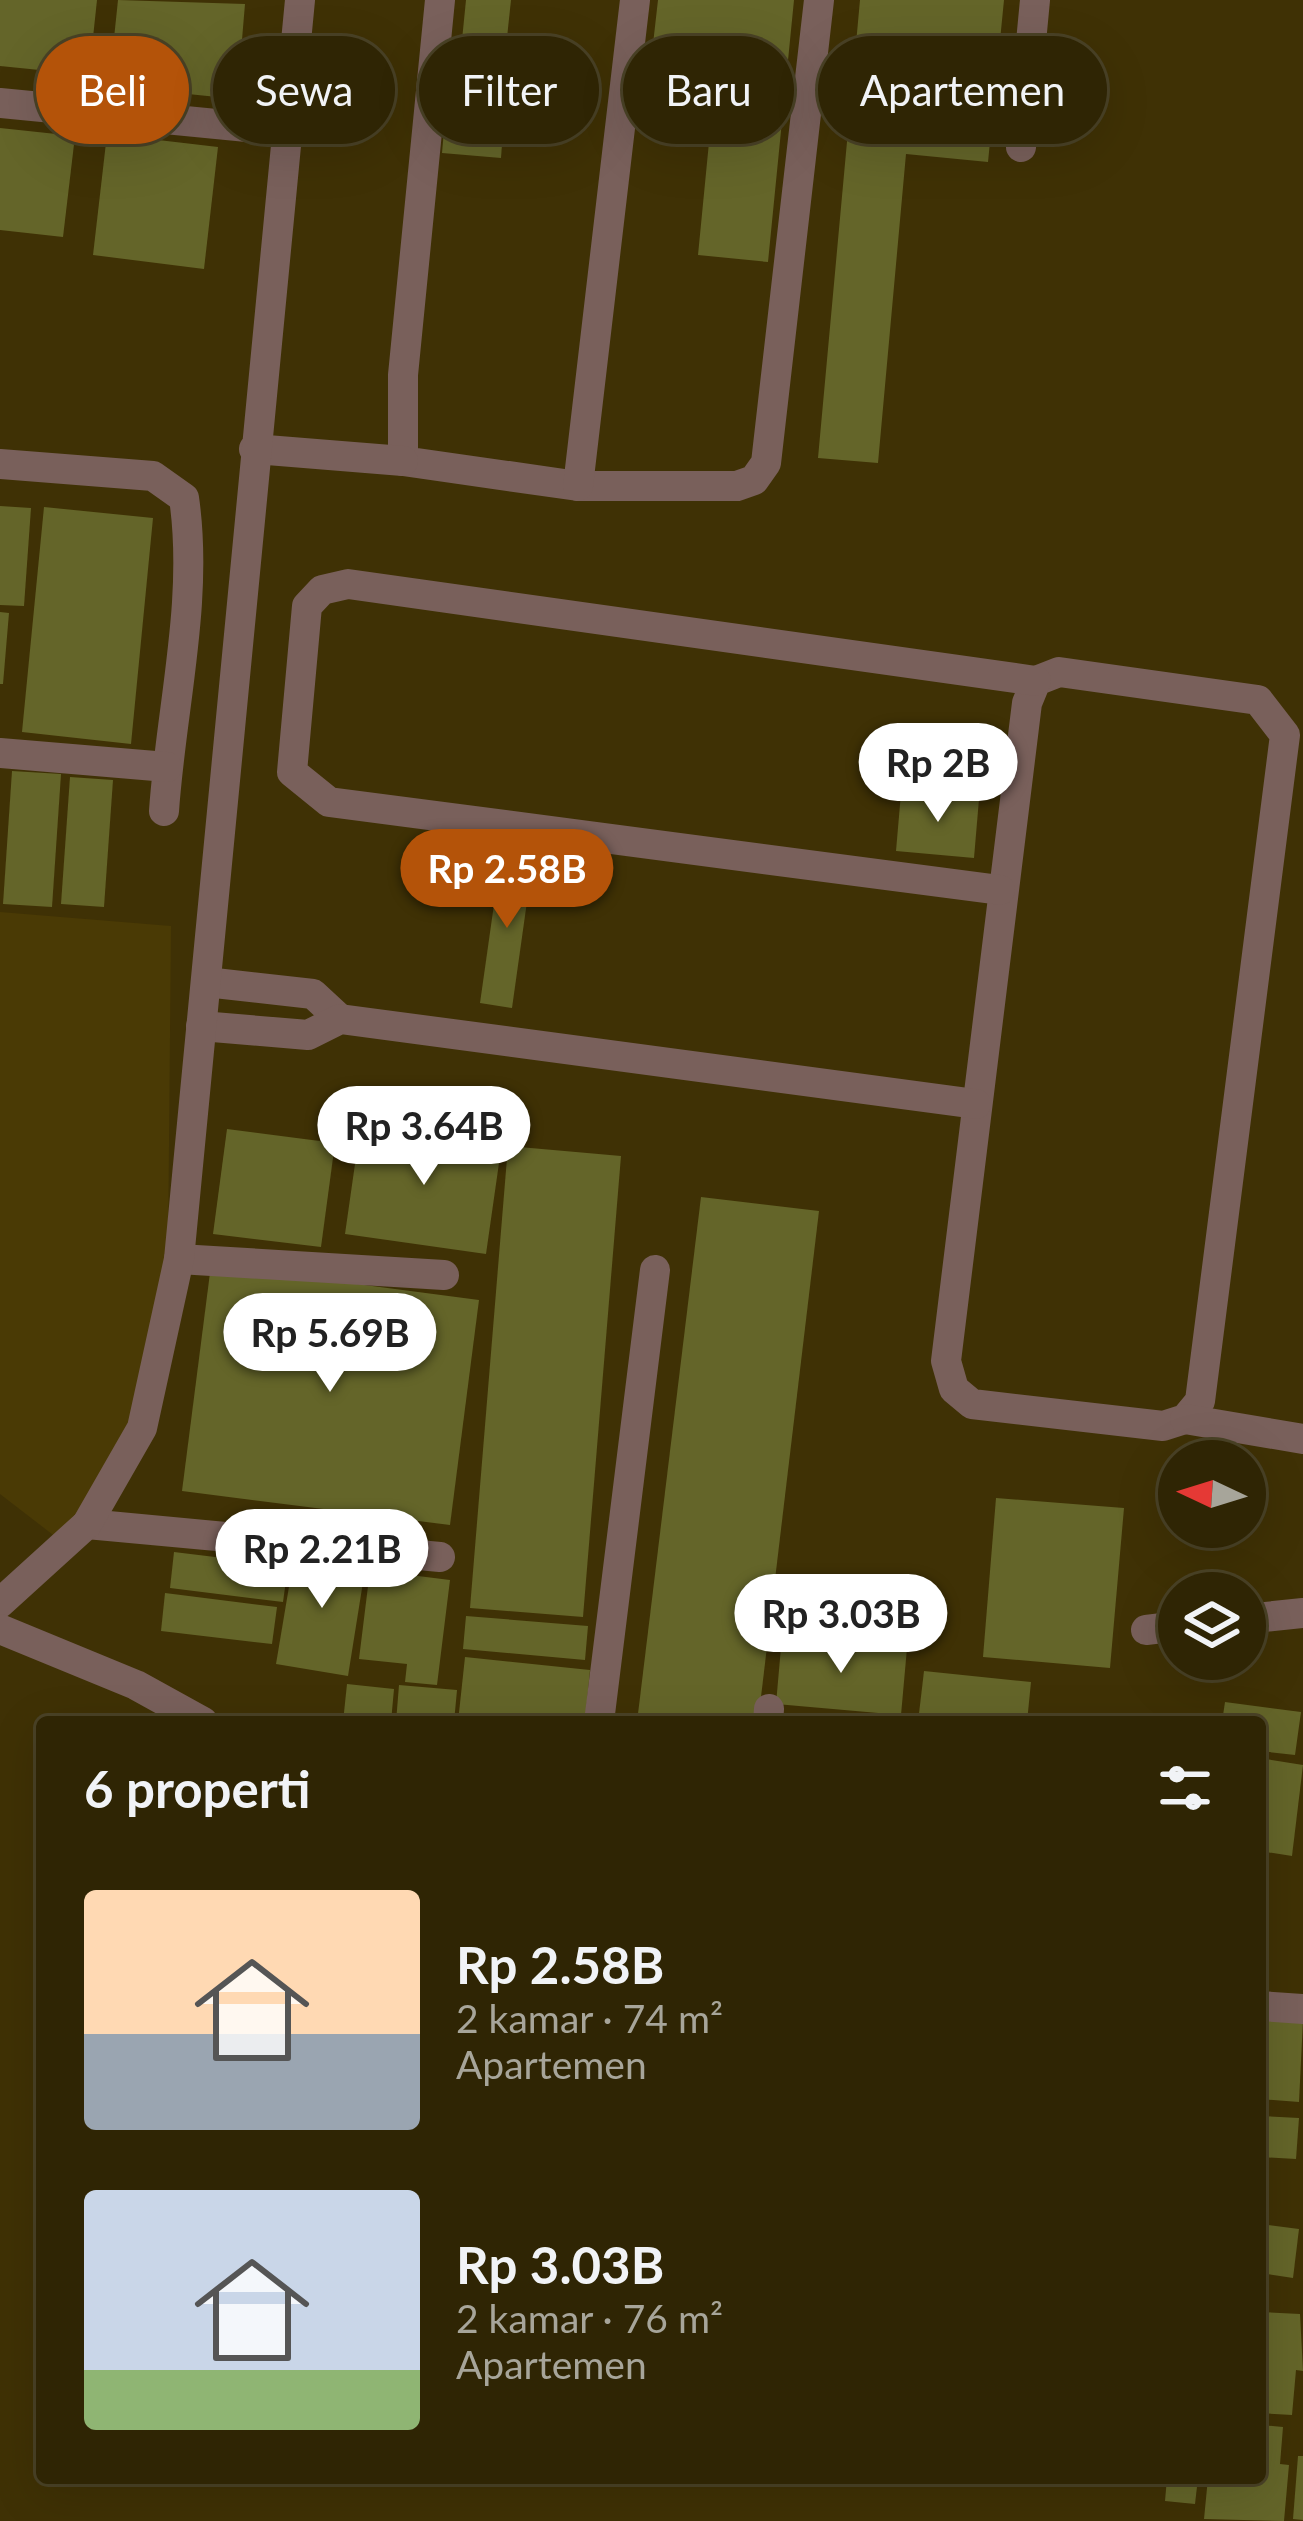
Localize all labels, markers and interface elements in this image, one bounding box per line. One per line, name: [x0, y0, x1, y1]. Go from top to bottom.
chip: Beli: [36, 36, 189, 144]
chip: Sewa: [213, 36, 395, 144]
chip: Filter: [419, 36, 599, 144]
chip: Baru: [623, 36, 794, 144]
chip: Apartemen: [818, 36, 1107, 144]
pin: Rp 2B: [854, 723, 1022, 825]
text: Rp 2B: [886, 739, 990, 785]
pin: Rp 2.58B: [383, 829, 631, 931]
text: Rp 2.58B: [427, 845, 587, 891]
pin: Rp 3.64B: [300, 1086, 548, 1188]
text: Rp 3.64B: [344, 1102, 504, 1148]
pin: Rp 5.69B: [206, 1293, 454, 1395]
text: Rp 5.69B: [250, 1309, 410, 1355]
north arrow: [1158, 1440, 1266, 1548]
map controls: [1158, 1440, 1266, 1680]
pin: Rp 2.21B: [198, 1509, 446, 1611]
text: Rp 2.21B: [242, 1525, 402, 1571]
button: layers: [1158, 1572, 1266, 1680]
pin: Rp 3.03B: [717, 1574, 965, 1676]
text: Rp 3.03B: [761, 1590, 921, 1636]
icon: filters: [1152, 1755, 1218, 1821]
text: 6 properti: [84, 1758, 311, 1819]
text: Rp 2.58B: [456, 1934, 664, 1995]
icon: home: [180, 1938, 324, 2082]
text: 2 kamar · 74 m²: [456, 1995, 723, 2041]
text: Apartemen: [456, 2041, 647, 2087]
text: Rp 3.03B: [456, 2234, 664, 2295]
icon: home: [180, 2238, 324, 2382]
text: 2 kamar · 76 m²: [456, 2295, 723, 2341]
text: Apartemen: [456, 2341, 647, 2387]

